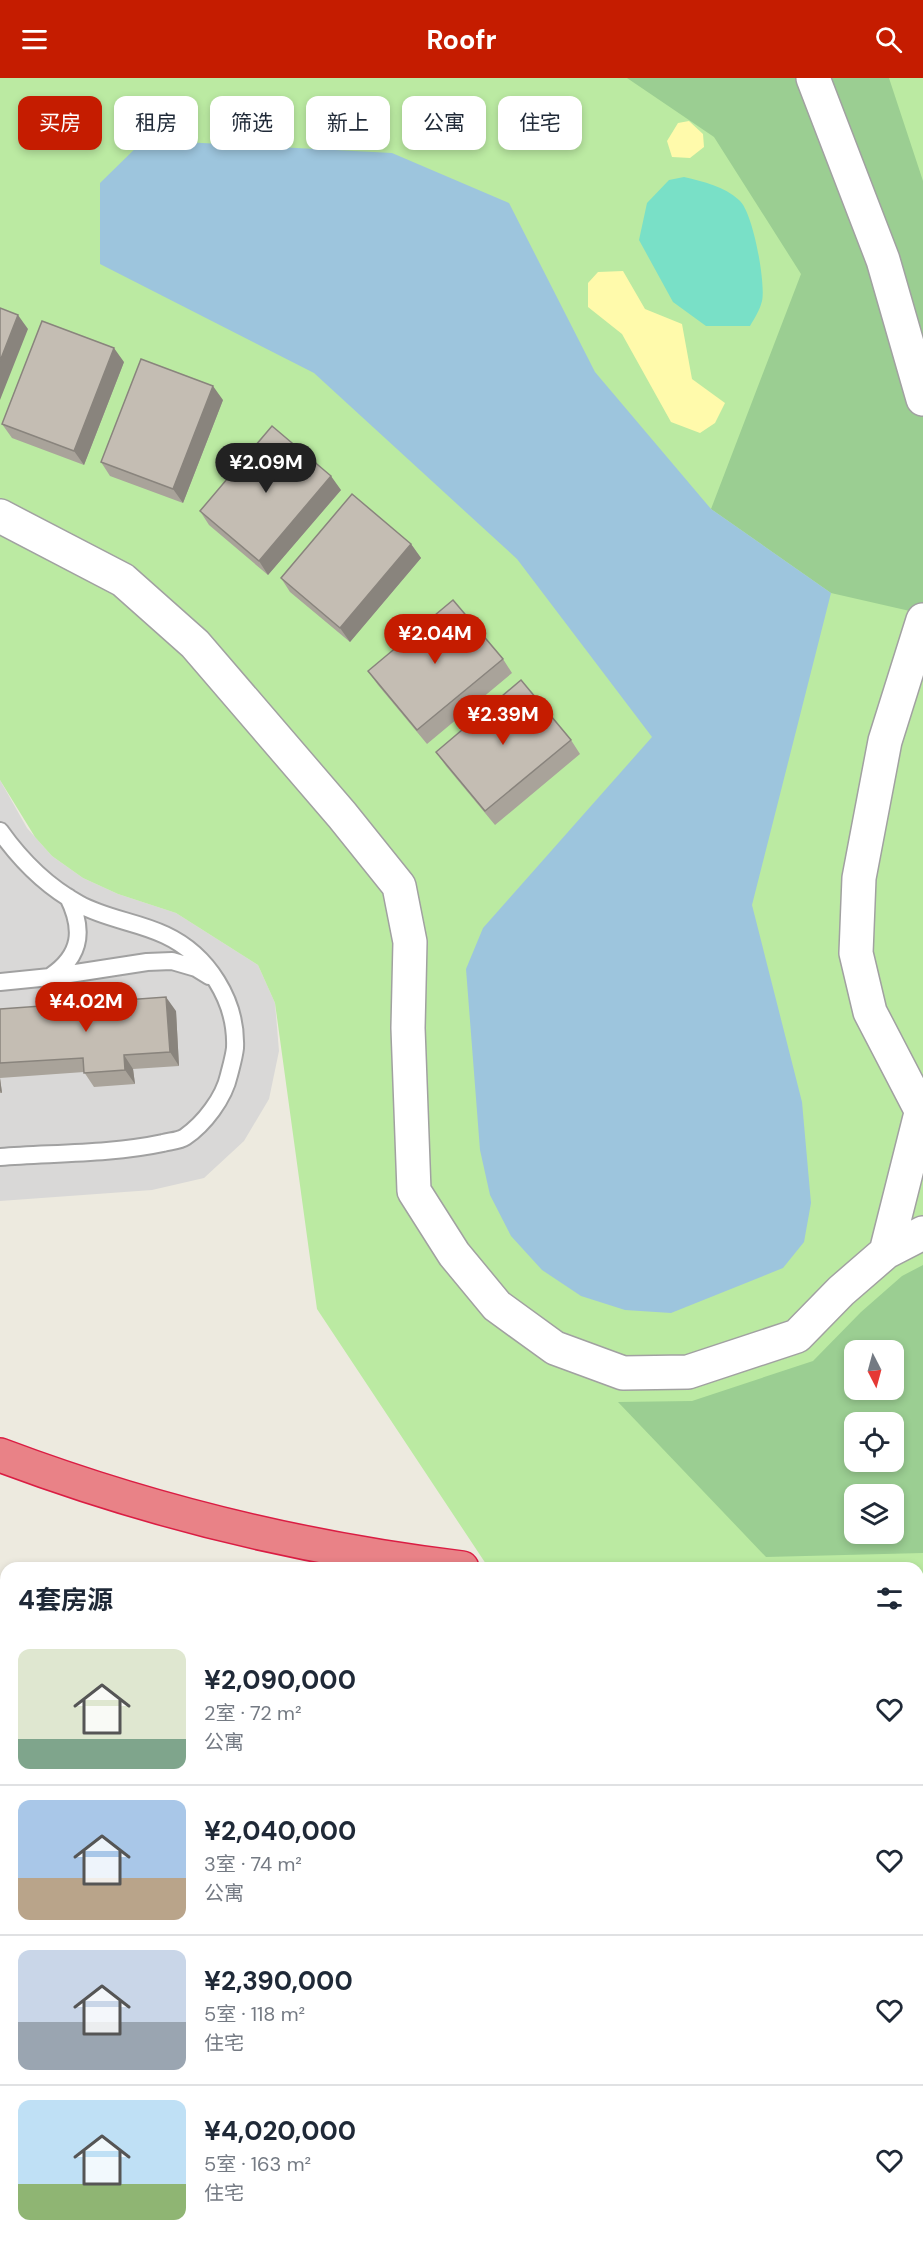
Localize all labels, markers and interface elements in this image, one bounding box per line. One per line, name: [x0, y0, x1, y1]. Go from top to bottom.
text: Roofr: [426, 22, 497, 57]
icon: menu: [18, 23, 51, 56]
icon: search: [872, 23, 905, 56]
chip: 买房: [18, 96, 102, 150]
chip: 租房: [114, 96, 198, 150]
chip: 筛选: [210, 96, 294, 150]
chip: 新上: [306, 96, 390, 150]
chip: 公寓: [402, 96, 486, 150]
chip: 住宅: [498, 96, 582, 150]
pin: ¥2.09M: [217, 443, 315, 494]
text: ¥2.09M: [229, 449, 303, 475]
pin: ¥2.04M: [386, 614, 484, 665]
text: ¥2.04M: [398, 620, 472, 646]
pin: ¥2.39M: [454, 695, 552, 746]
text: ¥2.39M: [467, 701, 539, 727]
pin: ¥4.02M: [37, 982, 135, 1033]
text: ¥4.02M: [49, 988, 123, 1014]
north arrow: [844, 1340, 904, 1400]
map controls: [844, 1340, 904, 1544]
button: locate: [844, 1412, 904, 1472]
button: layers: [844, 1484, 904, 1544]
icon: filters: [873, 1582, 906, 1615]
text: 4套房源: [18, 1583, 113, 1617]
text: ¥2,090,000: [204, 1663, 356, 1697]
icon: home: [66, 1673, 138, 1745]
icon: heart: [873, 1693, 906, 1726]
text: 2室 · 72 m²: [204, 1700, 302, 1726]
text: 公寓: [204, 1729, 244, 1755]
text: ¥2,040,000: [204, 1814, 356, 1848]
icon: home: [66, 1824, 138, 1896]
icon: heart: [873, 1844, 906, 1877]
text: 3室 · 74 m²: [204, 1851, 302, 1877]
text: 公寓: [204, 1880, 244, 1906]
text: ¥2,390,000: [204, 1964, 353, 1998]
icon: home: [66, 1974, 138, 2046]
icon: heart: [873, 1994, 906, 2027]
text: 5室 · 118 m²: [204, 2001, 305, 2027]
text: 住宅: [204, 2030, 244, 2056]
text: ¥4,020,000: [204, 2114, 356, 2148]
icon: home: [66, 2124, 138, 2196]
icon: heart: [873, 2144, 906, 2177]
text: 5室 · 163 m²: [204, 2151, 311, 2177]
text: 住宅: [204, 2180, 244, 2206]

